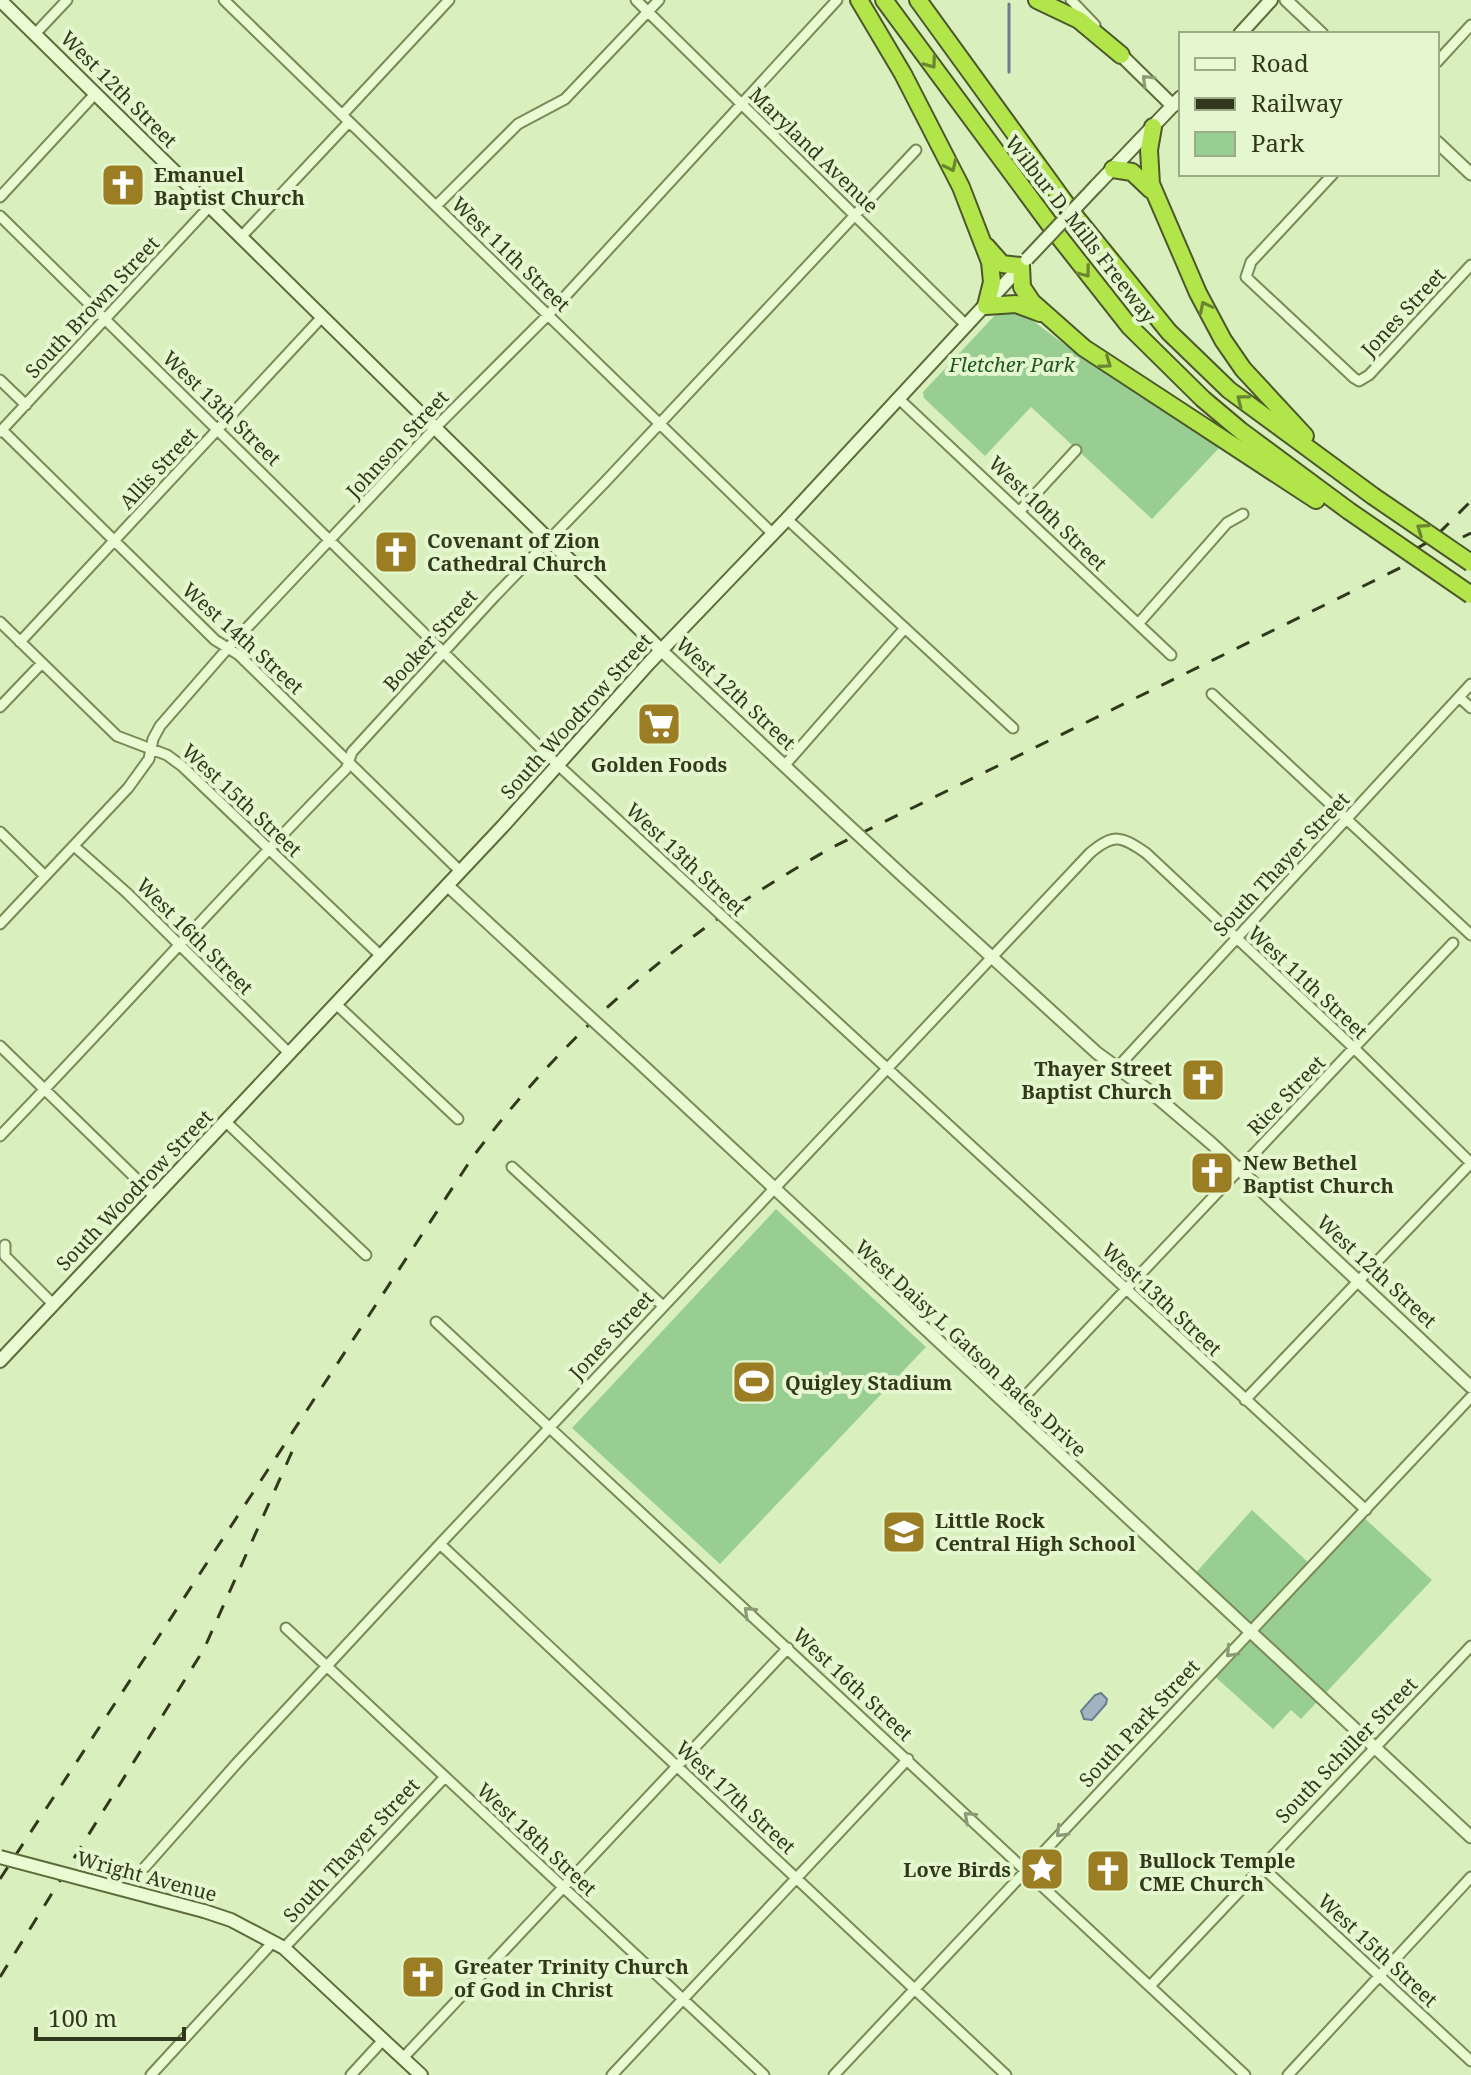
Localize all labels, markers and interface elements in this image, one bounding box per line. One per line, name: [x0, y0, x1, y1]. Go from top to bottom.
street label: West 12th Street: [55, 25, 183, 153]
legend: [1179, 32, 1439, 176]
text: Road: [1251, 46, 1309, 79]
one-way arrow: [921, 54, 936, 68]
one-way arrow: [1142, 75, 1156, 89]
street label: Maryland Avenue: [743, 81, 885, 219]
text: Railway: [1251, 86, 1343, 119]
text: Park: [1251, 126, 1305, 159]
street label: Wilbur D. Mills Freeway: [999, 130, 1163, 329]
one-way arrow: [941, 158, 957, 173]
church icon: Emanuel Baptist Church: [99, 161, 147, 209]
place label: Emanuel Baptist Church: [154, 161, 305, 211]
street label: West 11th Street: [446, 191, 576, 317]
street label: South Brown Street: [19, 230, 165, 384]
street label: Jones Street: [1354, 262, 1451, 363]
one-way arrow: [1076, 263, 1090, 278]
one-way arrow: [1199, 301, 1214, 315]
street label: West 13th Street: [157, 345, 287, 471]
park label: Fletcher Park: [948, 351, 1076, 378]
one-way arrow: [1098, 353, 1112, 368]
street label: Johnson Street: [339, 384, 454, 505]
one-way arrow: [1237, 395, 1251, 410]
street label: Allis Street: [113, 421, 203, 515]
street label: West 10th Street: [983, 450, 1113, 576]
one-way arrow: [1416, 524, 1430, 539]
place label: Covenant of Zion Cathedral Church: [427, 527, 607, 577]
church icon: Covenant of Zion Cathedral Church: [372, 528, 420, 576]
street label: West 14th Street: [176, 576, 310, 700]
street label: Booker Street: [377, 583, 483, 697]
street label: South Woodrow Street: [494, 627, 658, 805]
street label: West 12th Street: [670, 630, 802, 756]
supermarket icon: Golden Foods: [635, 700, 683, 748]
street label: West 15th Street: [176, 737, 308, 863]
place label: Golden Foods: [591, 751, 727, 778]
street label: South Thayer Street: [1207, 786, 1355, 942]
street label: West 13th Street: [620, 796, 752, 922]
street label: West 16th Street: [131, 872, 259, 1000]
street label: West 11th Street: [1242, 919, 1374, 1045]
street label: Rice Street: [1241, 1049, 1331, 1141]
place label: Thayer Street Baptist Church: [1021, 1055, 1172, 1105]
church icon: Thayer Street Baptist Church: [1179, 1056, 1227, 1104]
street label: South Woodrow Street: [50, 1104, 218, 1276]
church icon: New Bethel Baptist Church: [1188, 1149, 1236, 1197]
place label: New Bethel Baptist Church: [1243, 1149, 1394, 1199]
street label: West 12th Street: [1311, 1208, 1443, 1334]
street label: West Daisy L Gatson Bates Drive: [849, 1233, 1093, 1463]
street label: West 13th Street: [1096, 1236, 1228, 1362]
street label: Jones Street: [562, 1285, 659, 1386]
sports icon: Quigley Stadium: [730, 1358, 778, 1406]
place label: Quigley Stadium: [785, 1369, 953, 1396]
place label: Little Rock Central High School: [935, 1507, 1136, 1557]
school or university icon: Little Rock Central High School: [880, 1508, 928, 1556]
one-way arrow: [744, 1607, 758, 1622]
street label: West 16th Street: [787, 1621, 919, 1747]
one-way arrow: [1226, 1642, 1240, 1657]
street label: South Park Street: [1073, 1653, 1205, 1793]
street label: South Schiller Street: [1269, 1671, 1423, 1829]
street label: West 17th Street: [670, 1734, 802, 1860]
street label: South Thayer Street: [277, 1772, 425, 1928]
street label: West 18th Street: [471, 1776, 603, 1902]
one-way arrow: [963, 1812, 978, 1826]
one-way arrow: [1057, 1822, 1071, 1837]
street label: Wright Avenue: [74, 1844, 220, 1908]
place icon: Love Birds: [1018, 1845, 1066, 1893]
church icon: Bullock Temple CME Church: [1084, 1847, 1132, 1895]
place label: Bullock Temple CME Church: [1139, 1847, 1295, 1897]
place label: Love Birds: [903, 1856, 1011, 1883]
street label: West 15th Street: [1312, 1887, 1444, 2013]
church icon: Greater Trinity Church of God in Christ: [399, 1953, 447, 2001]
place label: Greater Trinity Church of God in Christ: [454, 1953, 689, 2003]
scale bar: [36, 1991, 184, 2041]
text: 100 m: [48, 2001, 117, 2034]

